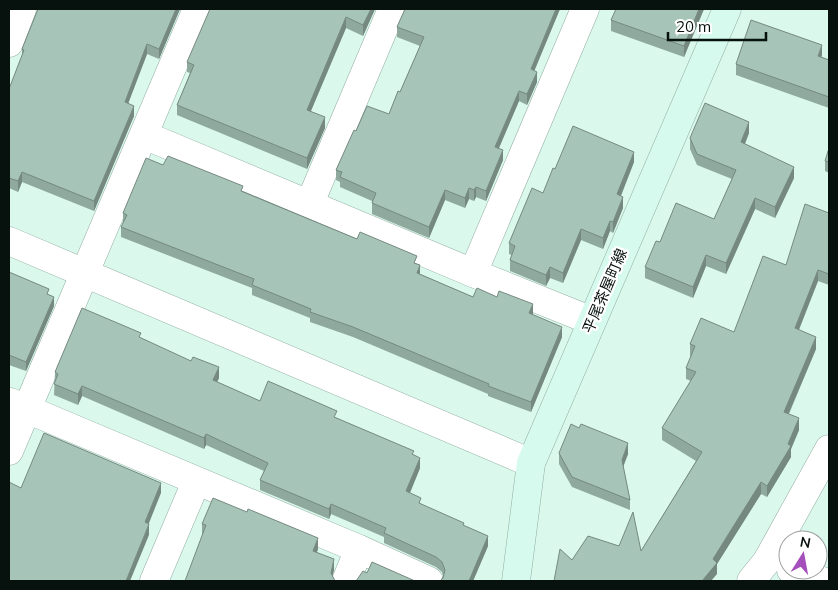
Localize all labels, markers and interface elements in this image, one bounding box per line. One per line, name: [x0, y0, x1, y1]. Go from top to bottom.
scale bar: [668, 10, 766, 42]
text: 20 m: [676, 17, 711, 36]
street label: 平尾茶屋町線: [578, 246, 631, 336]
north arrow: [778, 530, 828, 580]
text: N: [799, 532, 812, 552]

